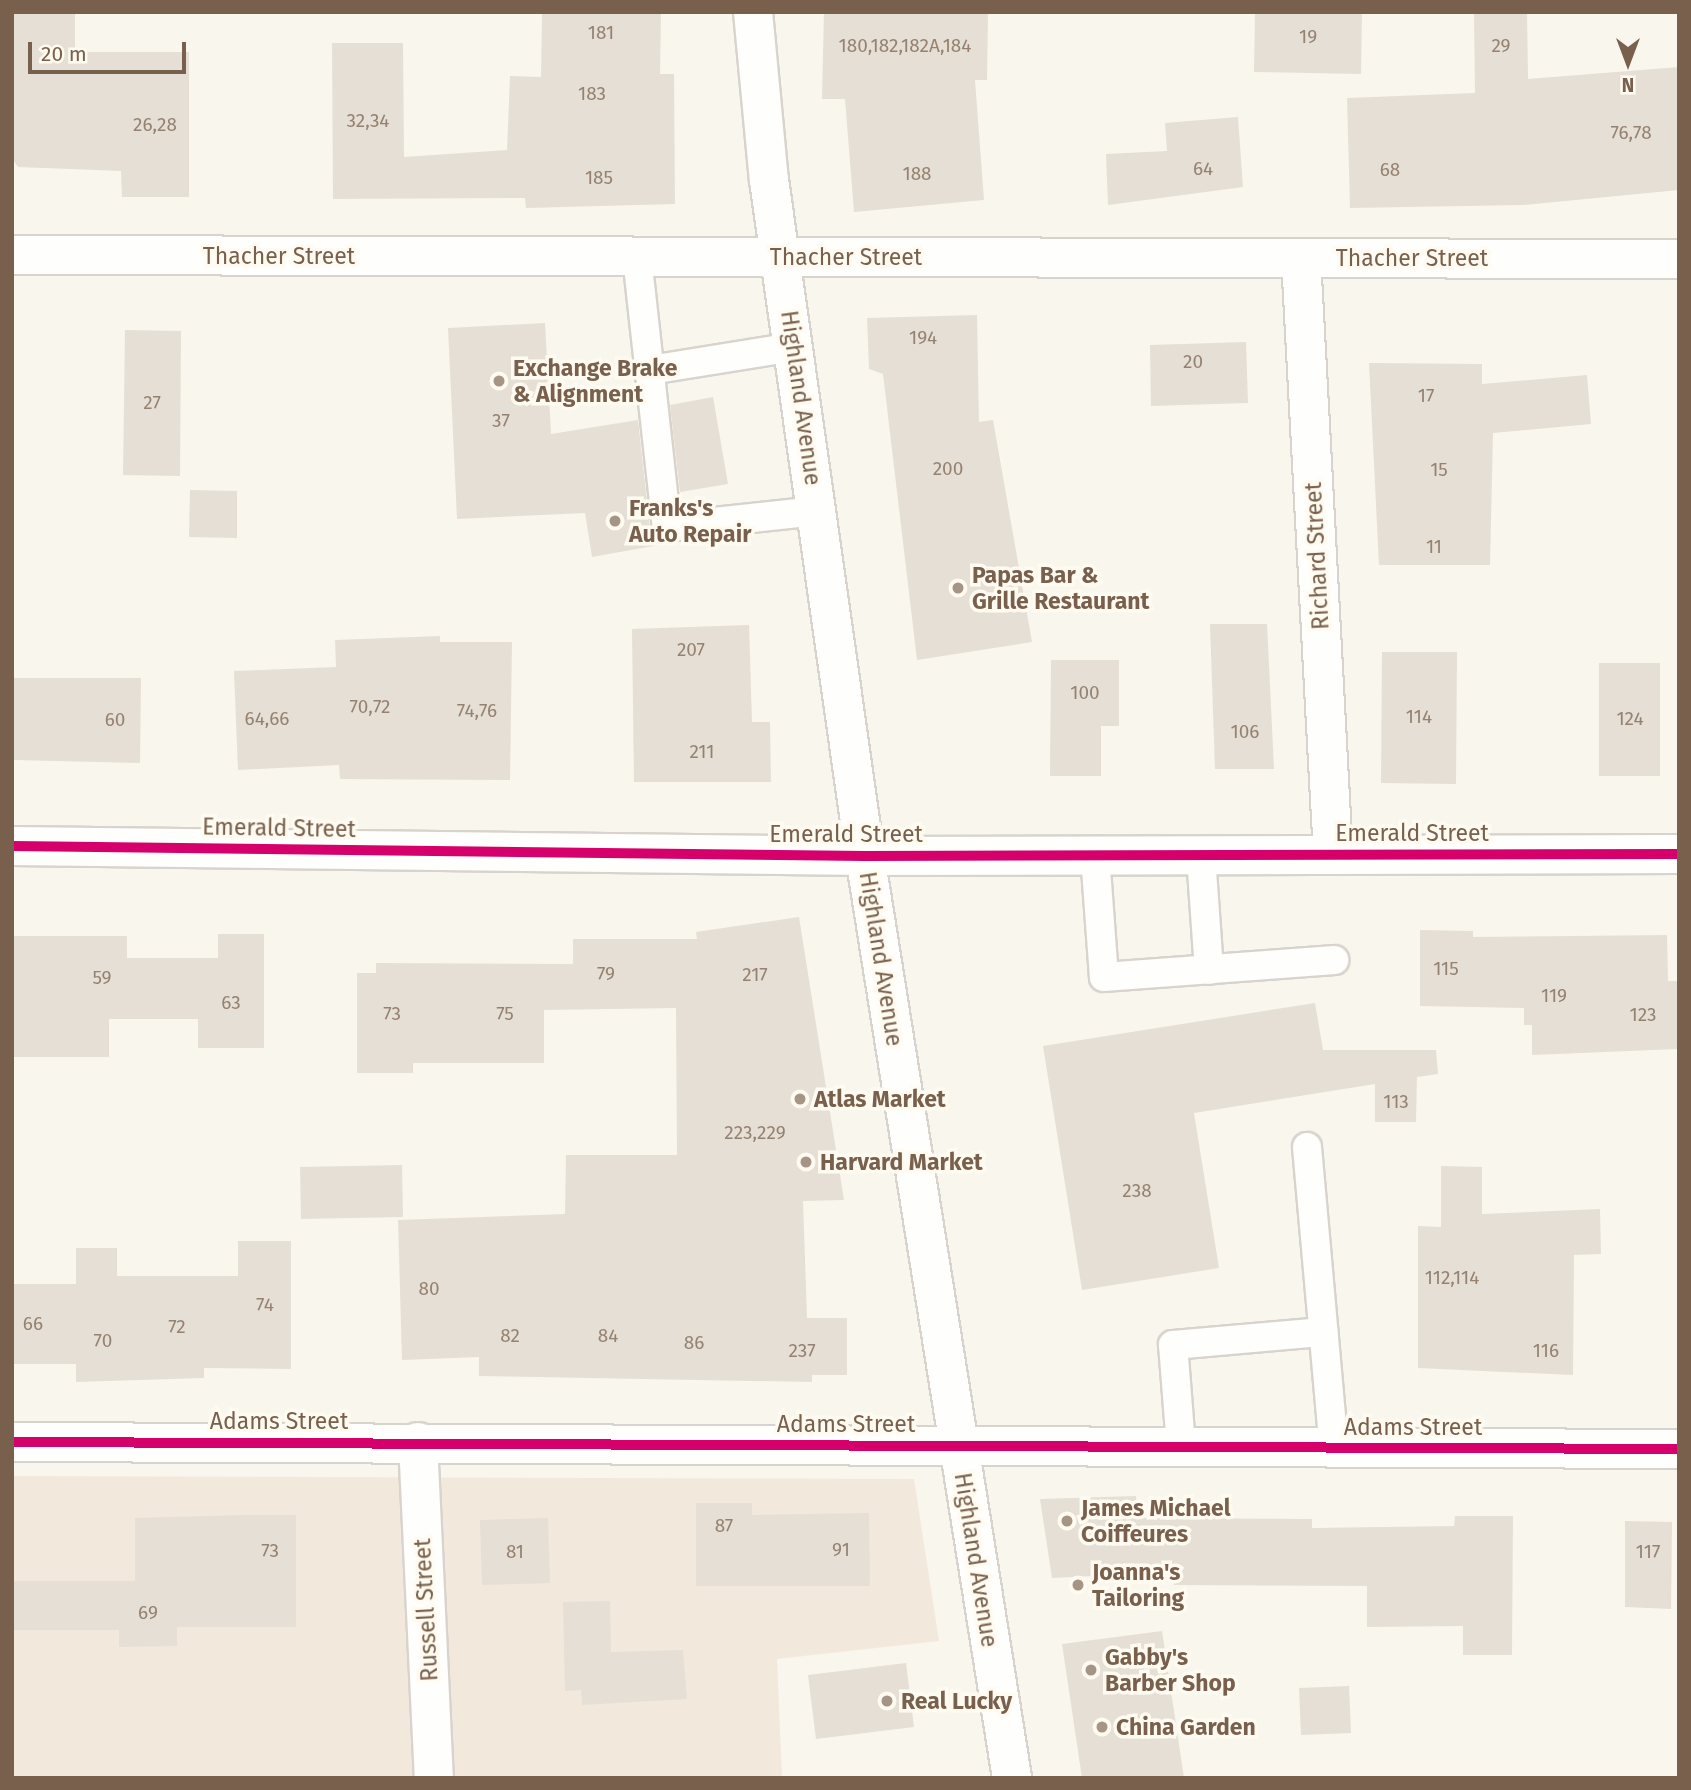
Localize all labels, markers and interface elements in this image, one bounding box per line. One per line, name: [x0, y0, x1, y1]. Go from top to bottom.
house number: 181: [588, 22, 614, 44]
house number: 19: [1299, 26, 1317, 48]
scale bar: [32, 28, 189, 72]
north arrow: [1593, 28, 1663, 98]
house number: 180,182,182A,184: [839, 35, 971, 57]
house number: 29: [1491, 35, 1511, 57]
text: 20 m: [41, 41, 87, 67]
text: N: [1622, 73, 1634, 96]
house number: 183: [578, 83, 606, 105]
house number: 32,34: [347, 110, 389, 132]
house number: 26,28: [133, 114, 177, 136]
house number: 76,78: [1610, 122, 1652, 144]
house number: 64: [1193, 158, 1213, 180]
house number: 68: [1380, 159, 1400, 181]
house number: 188: [902, 163, 932, 185]
house number: 185: [585, 167, 613, 189]
street label: Thacher Street: [203, 242, 355, 270]
street label: Thacher Street: [770, 243, 922, 271]
street label: Thacher Street: [1336, 244, 1488, 272]
street label: Highland Avenue: [775, 309, 827, 487]
house number: 194: [909, 327, 937, 349]
house number: 20: [1183, 351, 1203, 373]
place label: Exchange Brake & Alignment: [513, 354, 677, 408]
marker: Exchange Brake & Alignment: [491, 373, 507, 389]
house number: 17: [1418, 385, 1434, 407]
house number: 27: [143, 392, 161, 414]
house number: 37: [492, 410, 510, 432]
house number: 200: [933, 458, 963, 480]
house number: 15: [1430, 459, 1448, 481]
street label: Richard Street: [1299, 481, 1335, 631]
place label: Franks's Auto Repair: [629, 494, 751, 548]
marker: Franks's Auto Repair: [607, 513, 623, 529]
house number: 11: [1426, 536, 1442, 558]
place label: Papas Bar & Grille Restaurant: [972, 561, 1149, 615]
marker: Papas Bar & Grille Restaurant: [950, 580, 966, 596]
house number: 207: [677, 639, 705, 661]
house number: 100: [1070, 682, 1100, 704]
house number: 70,72: [350, 696, 390, 718]
house number: 74,76: [457, 700, 497, 722]
house number: 114: [1406, 706, 1432, 728]
house number: 64,66: [245, 708, 289, 730]
house number: 124: [1616, 708, 1644, 730]
house number: 60: [105, 709, 125, 731]
house number: 106: [1231, 721, 1259, 743]
house number: 211: [689, 741, 715, 763]
street label: Emerald Street: [202, 813, 356, 843]
street label: Emerald Street: [1335, 819, 1489, 847]
street label: Emerald Street: [769, 820, 923, 848]
street label: Highland Avenue: [854, 870, 908, 1048]
house number: 115: [1433, 958, 1459, 980]
house number: 79: [597, 963, 615, 985]
house number: 217: [742, 964, 768, 986]
house number: 59: [92, 967, 112, 989]
house number: 119: [1541, 985, 1567, 1007]
house number: 63: [221, 992, 241, 1014]
house number: 73: [383, 1003, 401, 1025]
house number: 75: [496, 1003, 514, 1025]
house number: 123: [1629, 1004, 1657, 1026]
place label: Atlas Market: [814, 1085, 946, 1113]
marker: Atlas Market: [792, 1091, 808, 1107]
house number: 113: [1383, 1091, 1409, 1113]
house number: 223,229: [724, 1122, 786, 1144]
place label: Harvard Market: [820, 1148, 983, 1176]
marker: Harvard Market: [798, 1154, 814, 1170]
house number: 238: [1122, 1180, 1152, 1202]
house number: 112,114: [1425, 1267, 1479, 1289]
house number: 80: [418, 1278, 440, 1300]
house number: 74: [256, 1294, 274, 1316]
house number: 66: [23, 1313, 43, 1335]
house number: 72: [168, 1316, 186, 1338]
house number: 82: [500, 1325, 520, 1347]
house number: 84: [598, 1325, 618, 1347]
house number: 70: [94, 1330, 112, 1352]
house number: 86: [684, 1332, 704, 1354]
house number: 237: [788, 1340, 816, 1362]
house number: 116: [1533, 1340, 1559, 1362]
street label: Adams Street: [210, 1407, 348, 1435]
street label: Adams Street: [777, 1410, 915, 1438]
street label: Adams Street: [1344, 1413, 1482, 1441]
street label: Highland Avenue: [949, 1471, 1003, 1649]
place label: James Michael Coiffeures: [1081, 1494, 1231, 1548]
marker: James Michael Coiffeures: [1059, 1513, 1075, 1529]
house number: 87: [715, 1515, 733, 1537]
street label: Russell Street: [408, 1538, 444, 1682]
house number: 91: [832, 1539, 850, 1561]
house number: 73: [261, 1540, 279, 1562]
house number: 81: [506, 1541, 524, 1563]
house number: 117: [1636, 1541, 1660, 1563]
place label: Joanna's Tailoring: [1092, 1558, 1184, 1612]
marker: Joanna's Tailoring: [1070, 1577, 1086, 1593]
house number: 69: [138, 1602, 158, 1624]
place label: Gabby's Barber Shop: [1105, 1643, 1236, 1697]
marker: Gabby's Barber Shop: [1083, 1662, 1099, 1678]
place label: Real Lucky: [901, 1687, 1012, 1715]
marker: Real Lucky: [879, 1693, 895, 1709]
place label: China Garden: [1116, 1713, 1256, 1741]
marker: China Garden: [1094, 1719, 1110, 1735]

